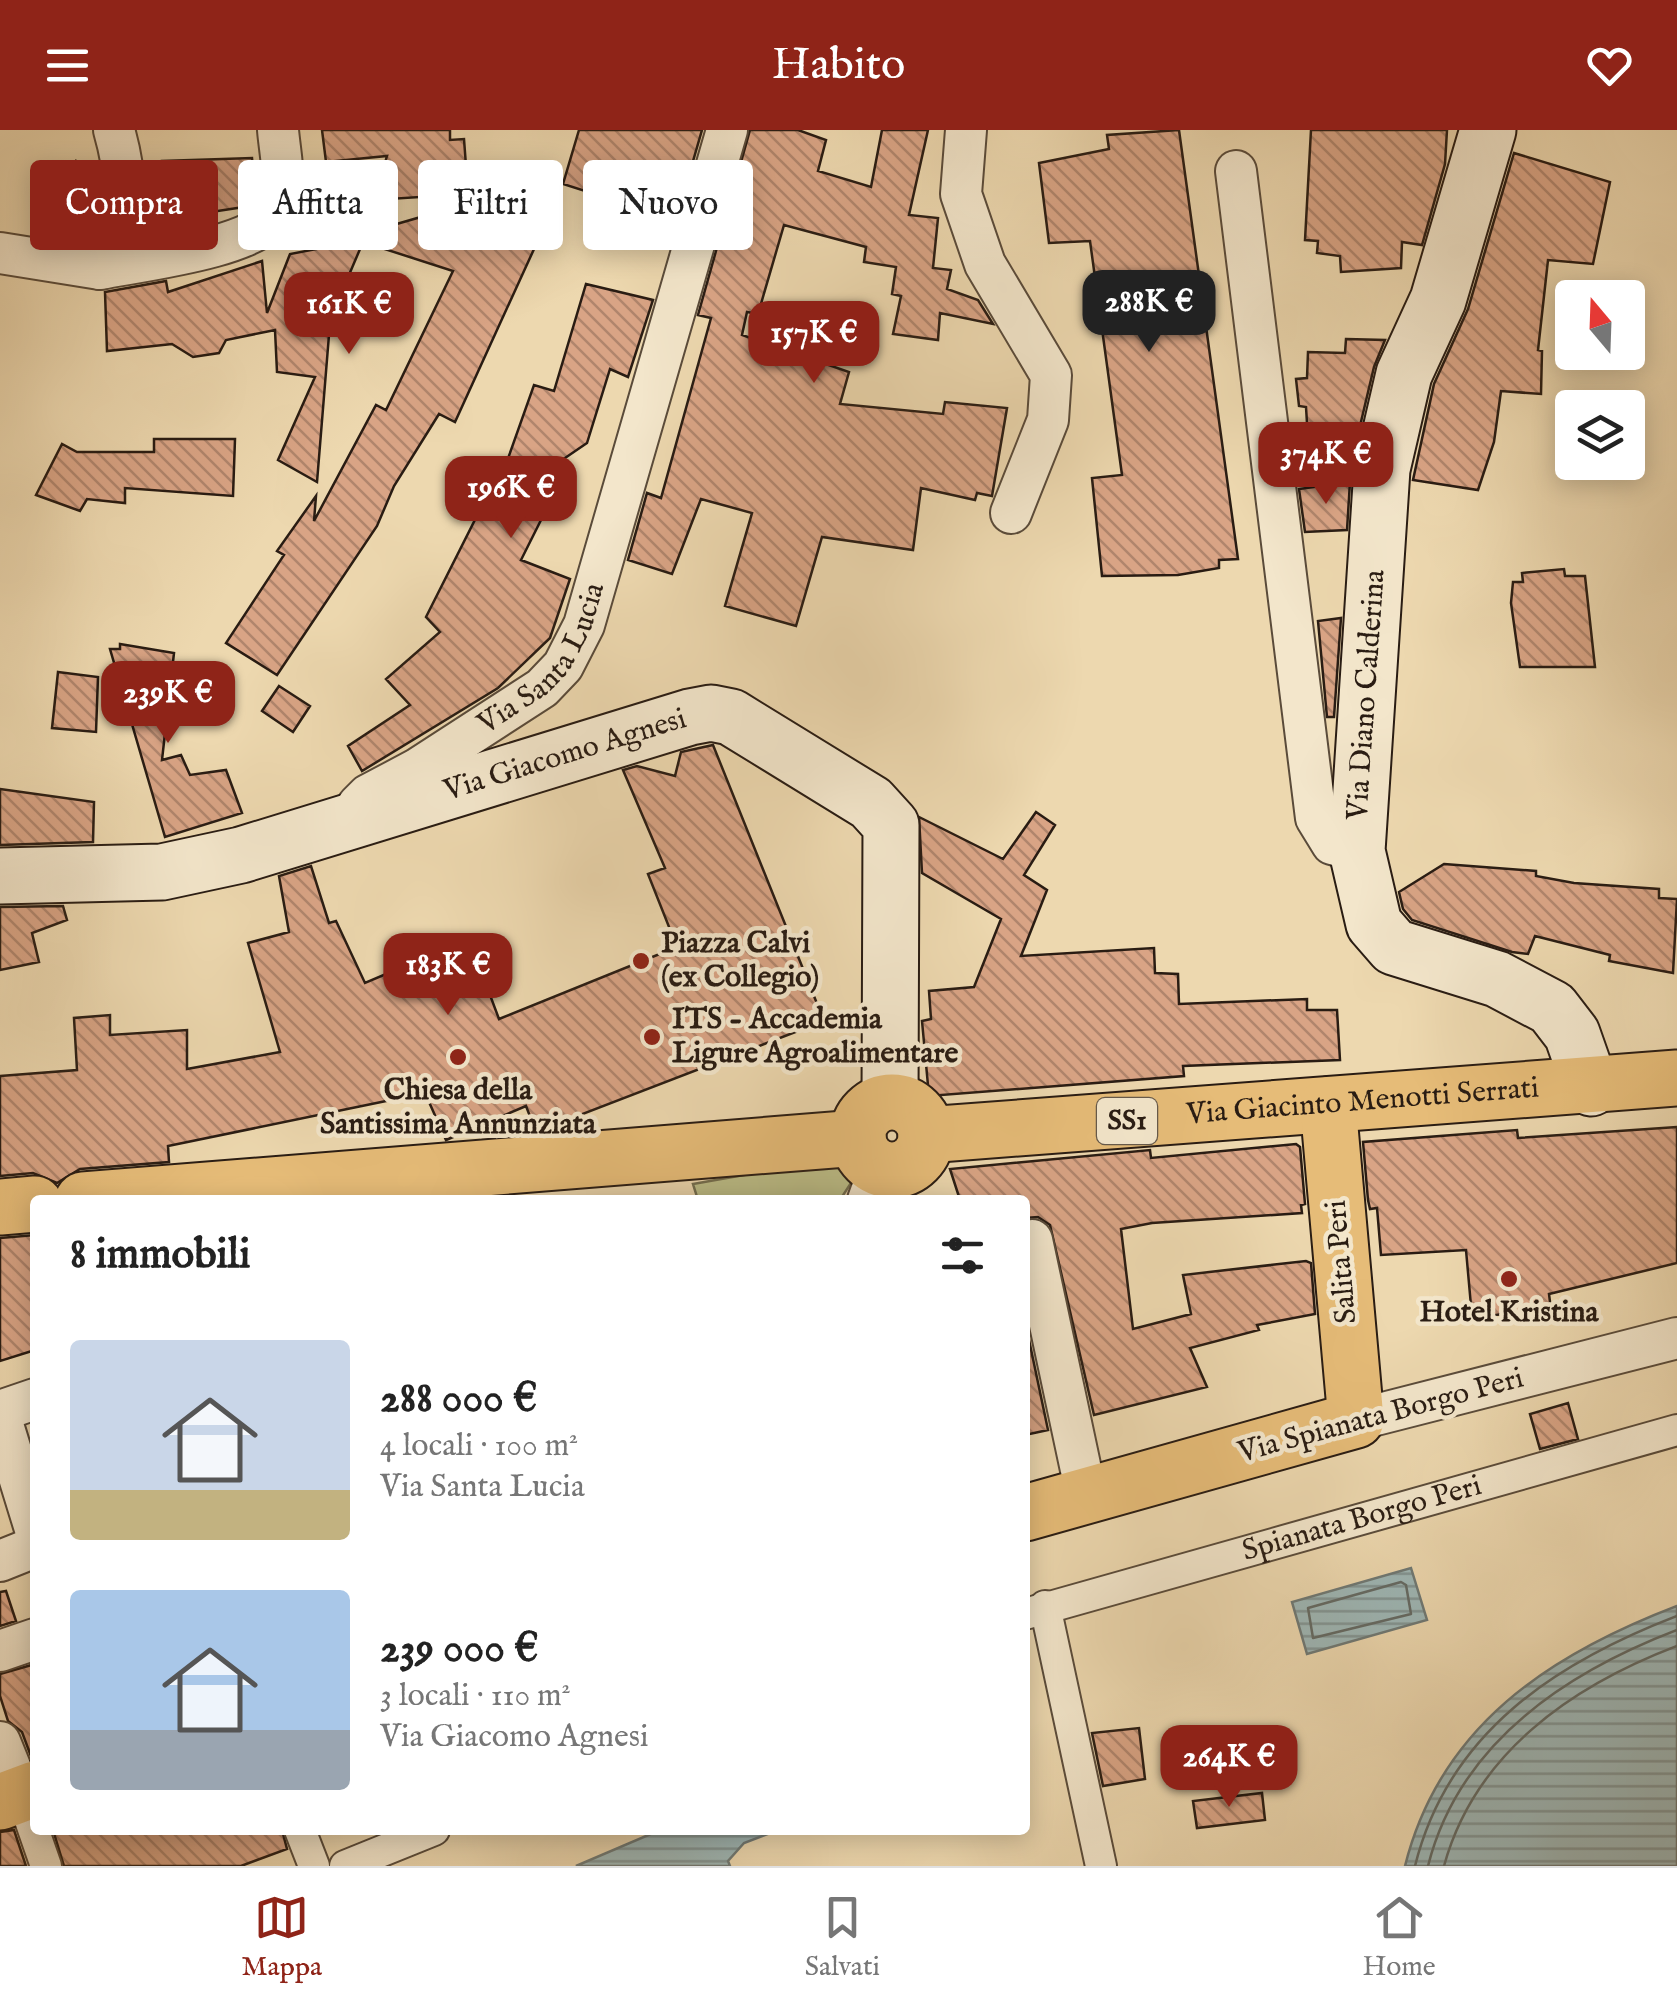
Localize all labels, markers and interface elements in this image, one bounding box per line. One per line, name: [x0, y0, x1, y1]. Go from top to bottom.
text: Habito: [772, 37, 905, 94]
icon: menu: [40, 38, 95, 93]
icon: heart: [1582, 38, 1637, 93]
chip: Compra: [30, 160, 218, 250]
chip: Affitta: [238, 160, 398, 250]
chip: Filtri: [418, 160, 563, 250]
chip: Nuovo: [583, 160, 753, 250]
pin: 288K €: [1068, 270, 1230, 355]
pin: 161K €: [268, 272, 430, 357]
north arrow: [1555, 280, 1645, 370]
map controls: [1555, 280, 1645, 480]
text: 288K €: [1105, 282, 1193, 323]
text: 161K €: [306, 284, 392, 325]
pin: 157K €: [733, 301, 895, 386]
text: 157K €: [770, 313, 858, 354]
button: layers: [1555, 390, 1645, 480]
pin: 374K €: [1245, 422, 1407, 507]
text: 374K €: [1280, 434, 1372, 475]
pin: 196K €: [430, 456, 592, 541]
text: 196K €: [467, 468, 555, 509]
street label: Via Diano Calderina: [1339, 568, 1395, 823]
street label: Via Santa Lucia: [470, 578, 614, 744]
pin: 239K €: [87, 661, 249, 746]
text: 239K €: [123, 673, 213, 714]
street label: Via Giacomo Agnesi: [438, 700, 691, 811]
place label: Piazza Calvi (ex Collegio): [661, 925, 819, 997]
pin: 183K €: [367, 933, 529, 1018]
text: 183K €: [405, 945, 491, 986]
marker: Piazza Calvi (ex Collegio): [630, 950, 652, 972]
place label: ITS - Accademia Ligure Agroalimentare: [672, 1001, 958, 1073]
marker: ITS - Accademia Ligure Agroalimentare: [641, 1026, 663, 1048]
marker: Chiesa della Santissima Annunziata: [447, 1046, 469, 1068]
street label: Via Giacinto Menotti Serrati: [1184, 1070, 1540, 1134]
place label: Chiesa della Santissima Annunziata: [320, 1072, 597, 1144]
road number: SS1: [1097, 1098, 1157, 1144]
street label: Salita Peri: [1318, 1199, 1366, 1325]
icon: filters: [935, 1228, 990, 1283]
text: 8 immobili: [70, 1229, 251, 1282]
marker: Hotel Kristina: [1498, 1268, 1520, 1290]
place label: Hotel Kristina: [1420, 1294, 1599, 1332]
street label: Via Spianata Borgo Peri: [1233, 1360, 1528, 1473]
text: 288 000 €: [380, 1373, 537, 1426]
icon: home: [150, 1380, 270, 1500]
text: 4 locali · 100 m²: [380, 1426, 578, 1467]
text: Via Santa Lucia: [380, 1467, 585, 1508]
street label: Spianata Borgo Peri: [1238, 1467, 1486, 1571]
text: 239 000 €: [380, 1623, 539, 1676]
icon: home: [150, 1630, 270, 1750]
text: 3 locali · 110 m²: [380, 1676, 571, 1717]
text: Via Giacomo Agnesi: [380, 1717, 648, 1758]
pin: 264K €: [1148, 1725, 1310, 1810]
text: 264K €: [1182, 1737, 1276, 1778]
tab: Mappa: [241, 1890, 322, 1985]
tab: Salvati: [805, 1890, 880, 1985]
tab: Home: [1363, 1890, 1436, 1985]

